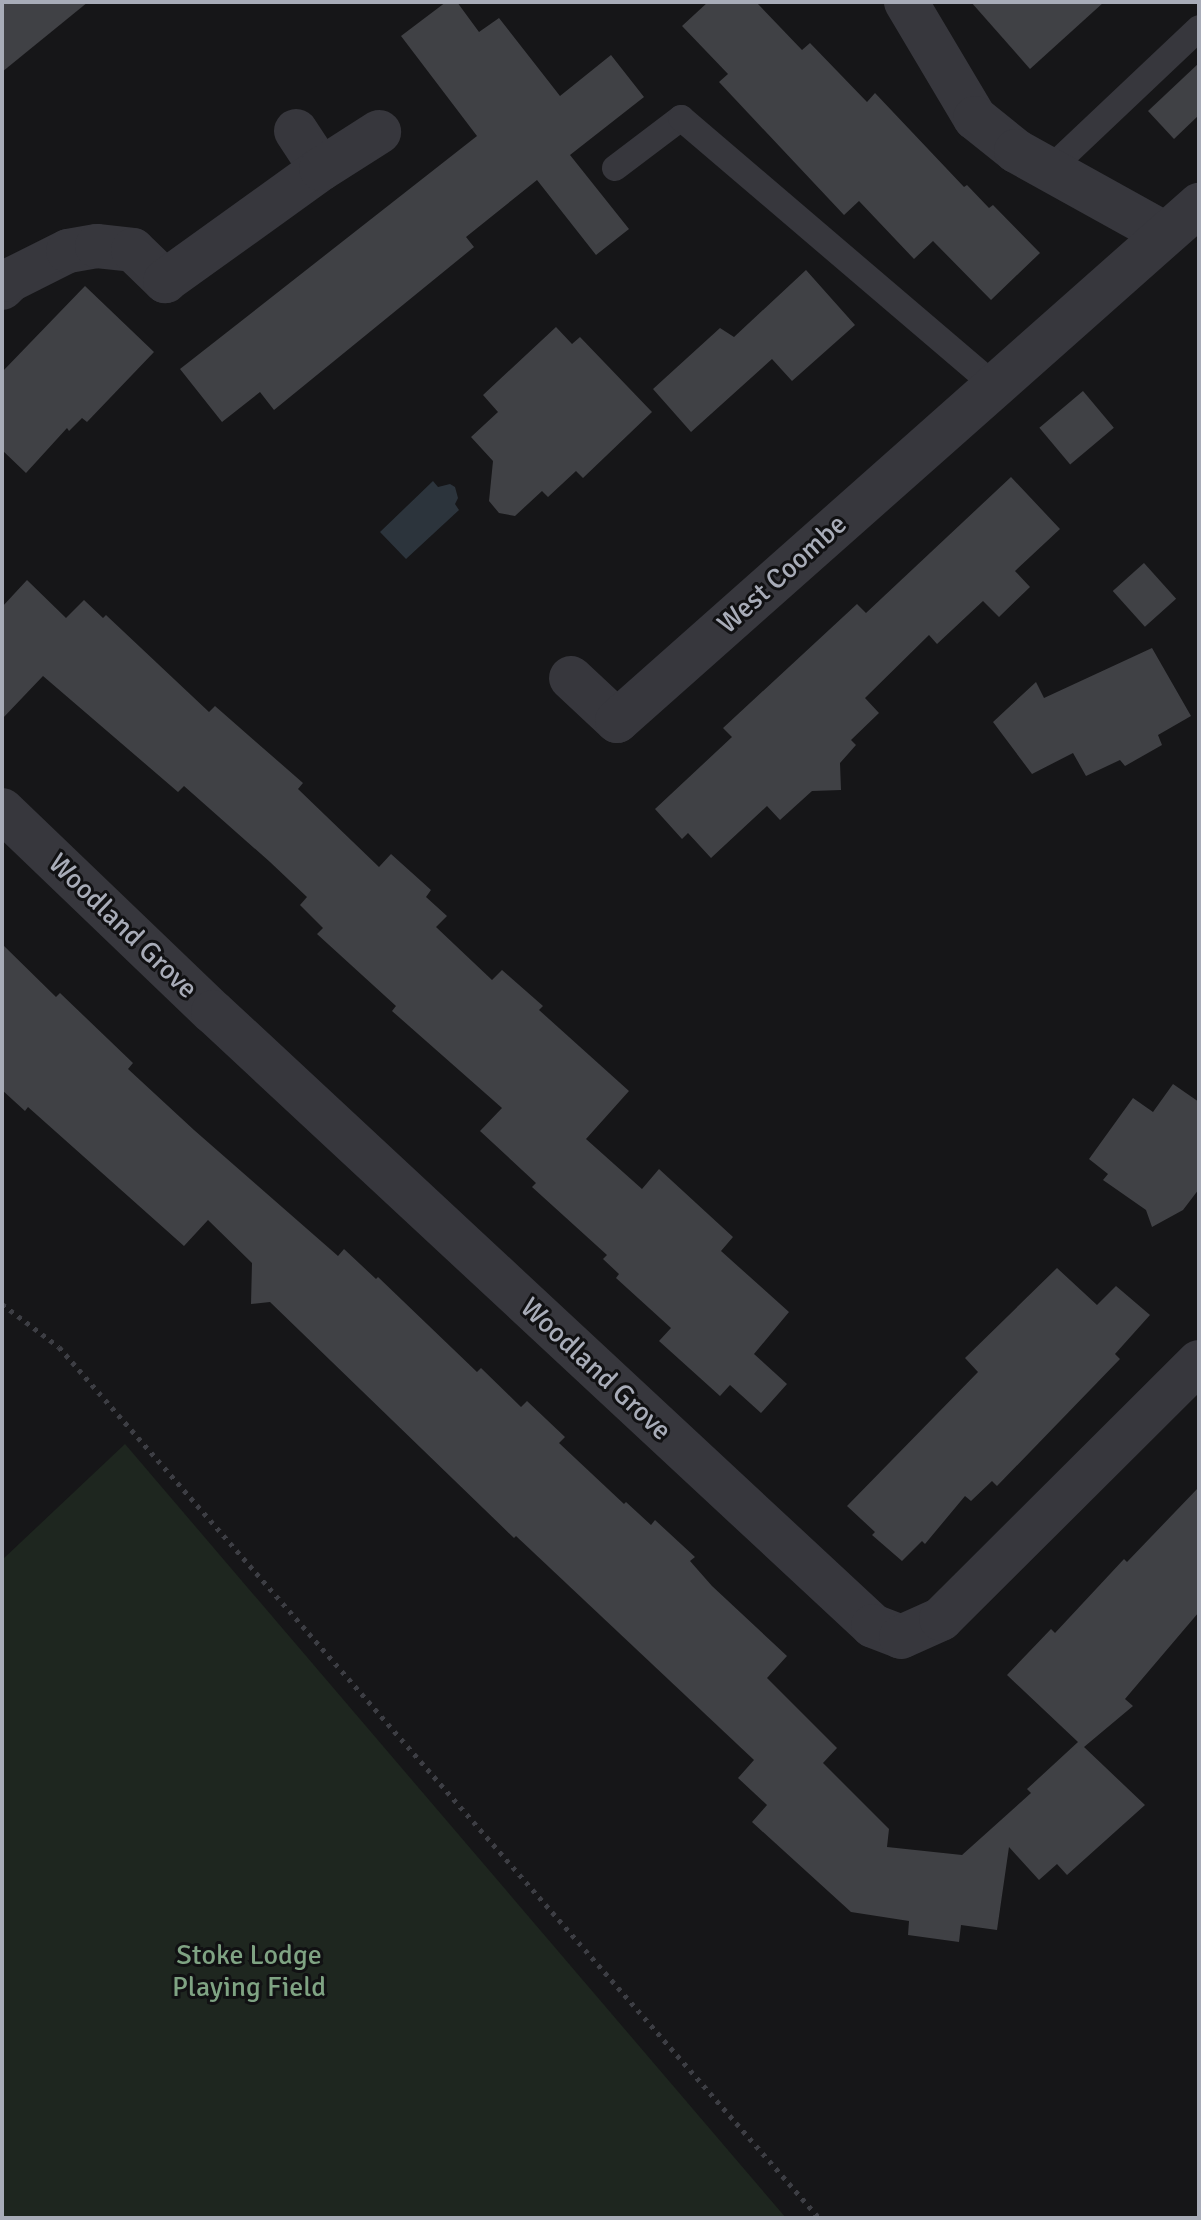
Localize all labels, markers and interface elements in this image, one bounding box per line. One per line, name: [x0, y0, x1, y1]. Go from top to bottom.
street label: West Coombe: [711, 507, 853, 641]
street label: Woodland Grove: [42, 847, 204, 1005]
street label: Woodland Grove: [514, 1291, 678, 1447]
park label: Stoke Lodge Playing Field: [172, 1938, 326, 2004]

